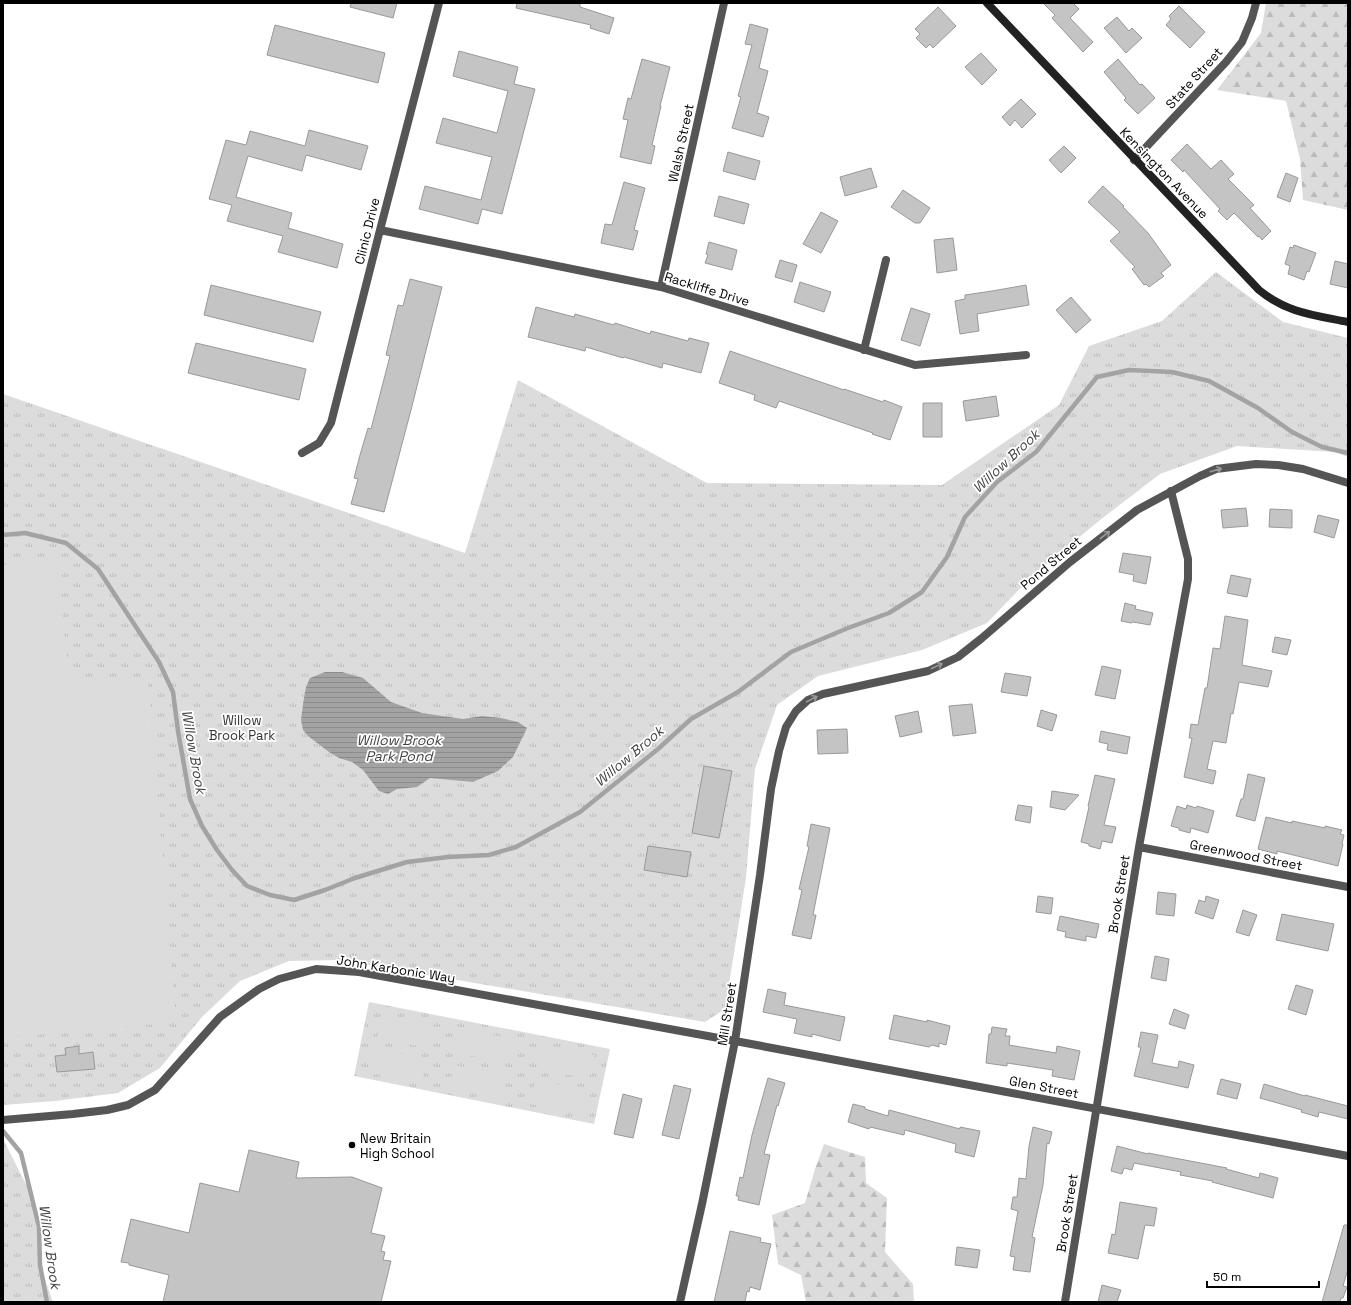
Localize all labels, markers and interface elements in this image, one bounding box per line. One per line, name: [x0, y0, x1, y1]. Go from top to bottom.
street label: State Street: [1162, 44, 1226, 112]
street label: Walsh Street: [664, 102, 698, 184]
street label: Kensington Avenue: [1116, 124, 1212, 222]
street label: Clinic Drive: [351, 196, 383, 266]
street label: Rackliffe Drive: [662, 268, 752, 310]
water label: Willow Brook: [969, 424, 1044, 497]
one-way arrow: [1210, 466, 1223, 473]
one-way arrow: [1099, 531, 1110, 539]
street label: Pond Street: [1017, 532, 1085, 594]
one-way arrow: [931, 662, 943, 669]
one-way arrow: [806, 695, 818, 702]
water label: Willow Brook: [178, 709, 210, 797]
park label: Willow Brook Park: [209, 712, 275, 744]
water label: Willow Brook: [591, 721, 668, 790]
water label: Willow Brook Park Pond: [357, 731, 443, 765]
street label: Greenwood Street: [1188, 836, 1304, 874]
street label: Brook Street: [1104, 853, 1134, 935]
street label: John Karbonic Way: [335, 951, 457, 987]
street label: Mill Street: [714, 981, 740, 1047]
street label: Glen Street: [1008, 1072, 1080, 1102]
place label: New Britain High School: [360, 1130, 434, 1162]
marker: New Britain High School: [347, 1140, 357, 1150]
street label: Brook Street: [1052, 1172, 1082, 1254]
water label: Willow Brook: [35, 1204, 65, 1292]
scale bar: [1207, 1263, 1319, 1289]
text: 50 m: [1213, 1269, 1241, 1285]

